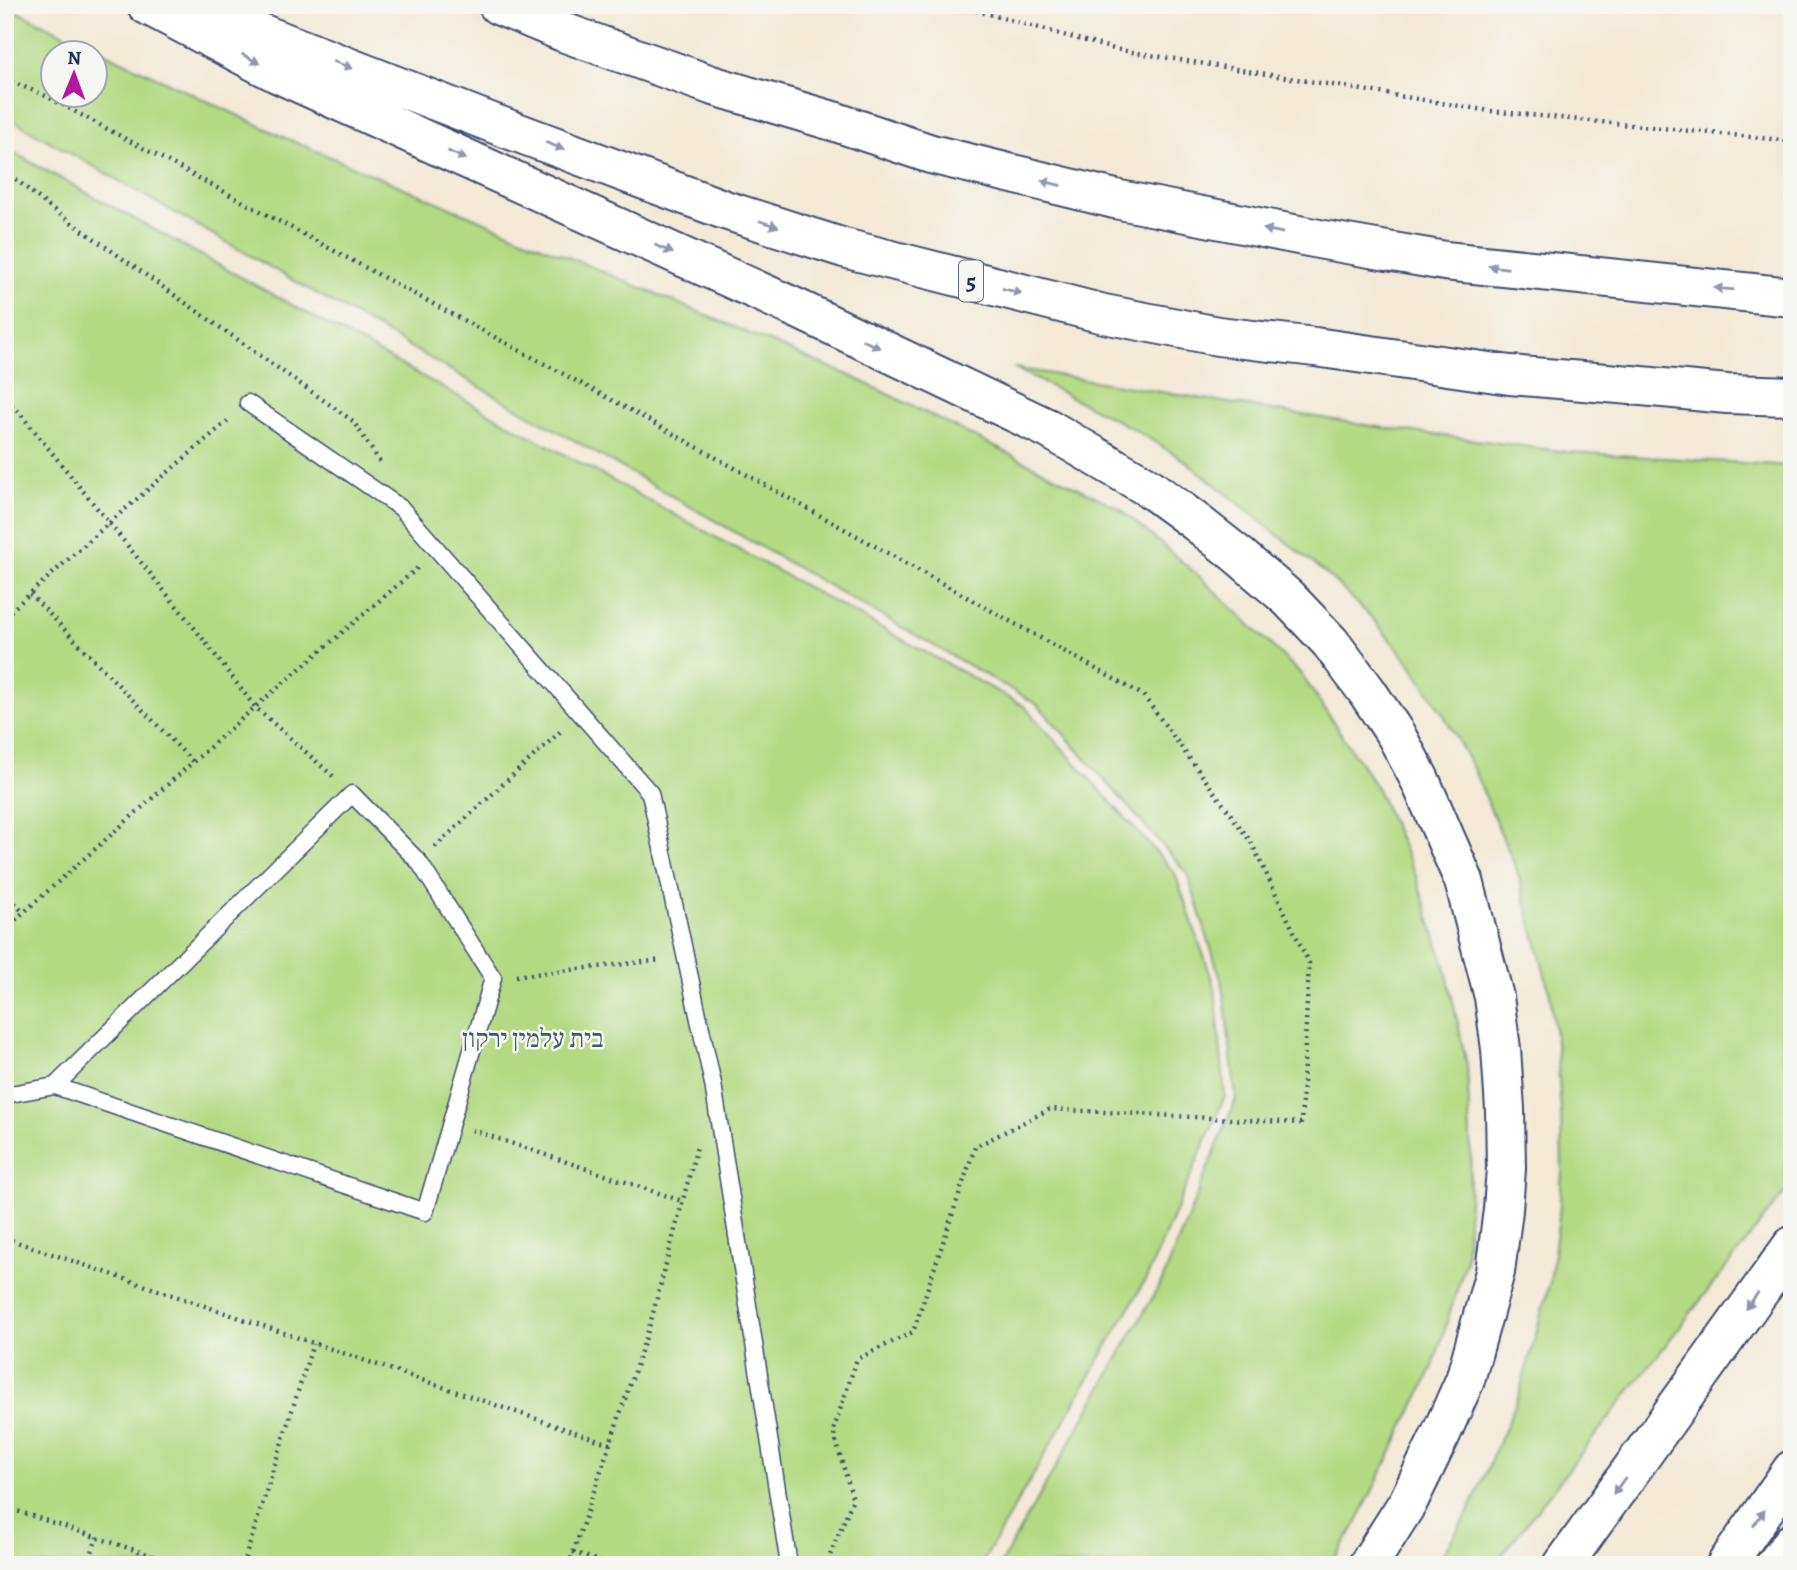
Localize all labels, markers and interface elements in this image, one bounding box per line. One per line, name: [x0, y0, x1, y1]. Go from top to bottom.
north arrow: [38, 38, 108, 108]
text: N: [67, 45, 82, 71]
one-way arrow: [241, 54, 261, 65]
one-way arrow: [332, 60, 353, 71]
one-way arrow: [545, 141, 566, 152]
one-way arrow: [447, 149, 467, 161]
one-way arrow: [1039, 177, 1061, 188]
one-way arrow: [759, 219, 780, 230]
one-way arrow: [1262, 225, 1284, 236]
one-way arrow: [654, 244, 675, 255]
road number: 5: [959, 260, 983, 302]
one-way arrow: [1486, 261, 1508, 272]
one-way arrow: [1713, 284, 1735, 295]
one-way arrow: [1001, 286, 1023, 297]
one-way arrow: [861, 338, 881, 350]
park label: בית עלמין ירקון: [462, 1021, 604, 1056]
one-way arrow: [1745, 1292, 1759, 1310]
one-way arrow: [1612, 1477, 1626, 1495]
one-way arrow: [1752, 1508, 1765, 1527]

